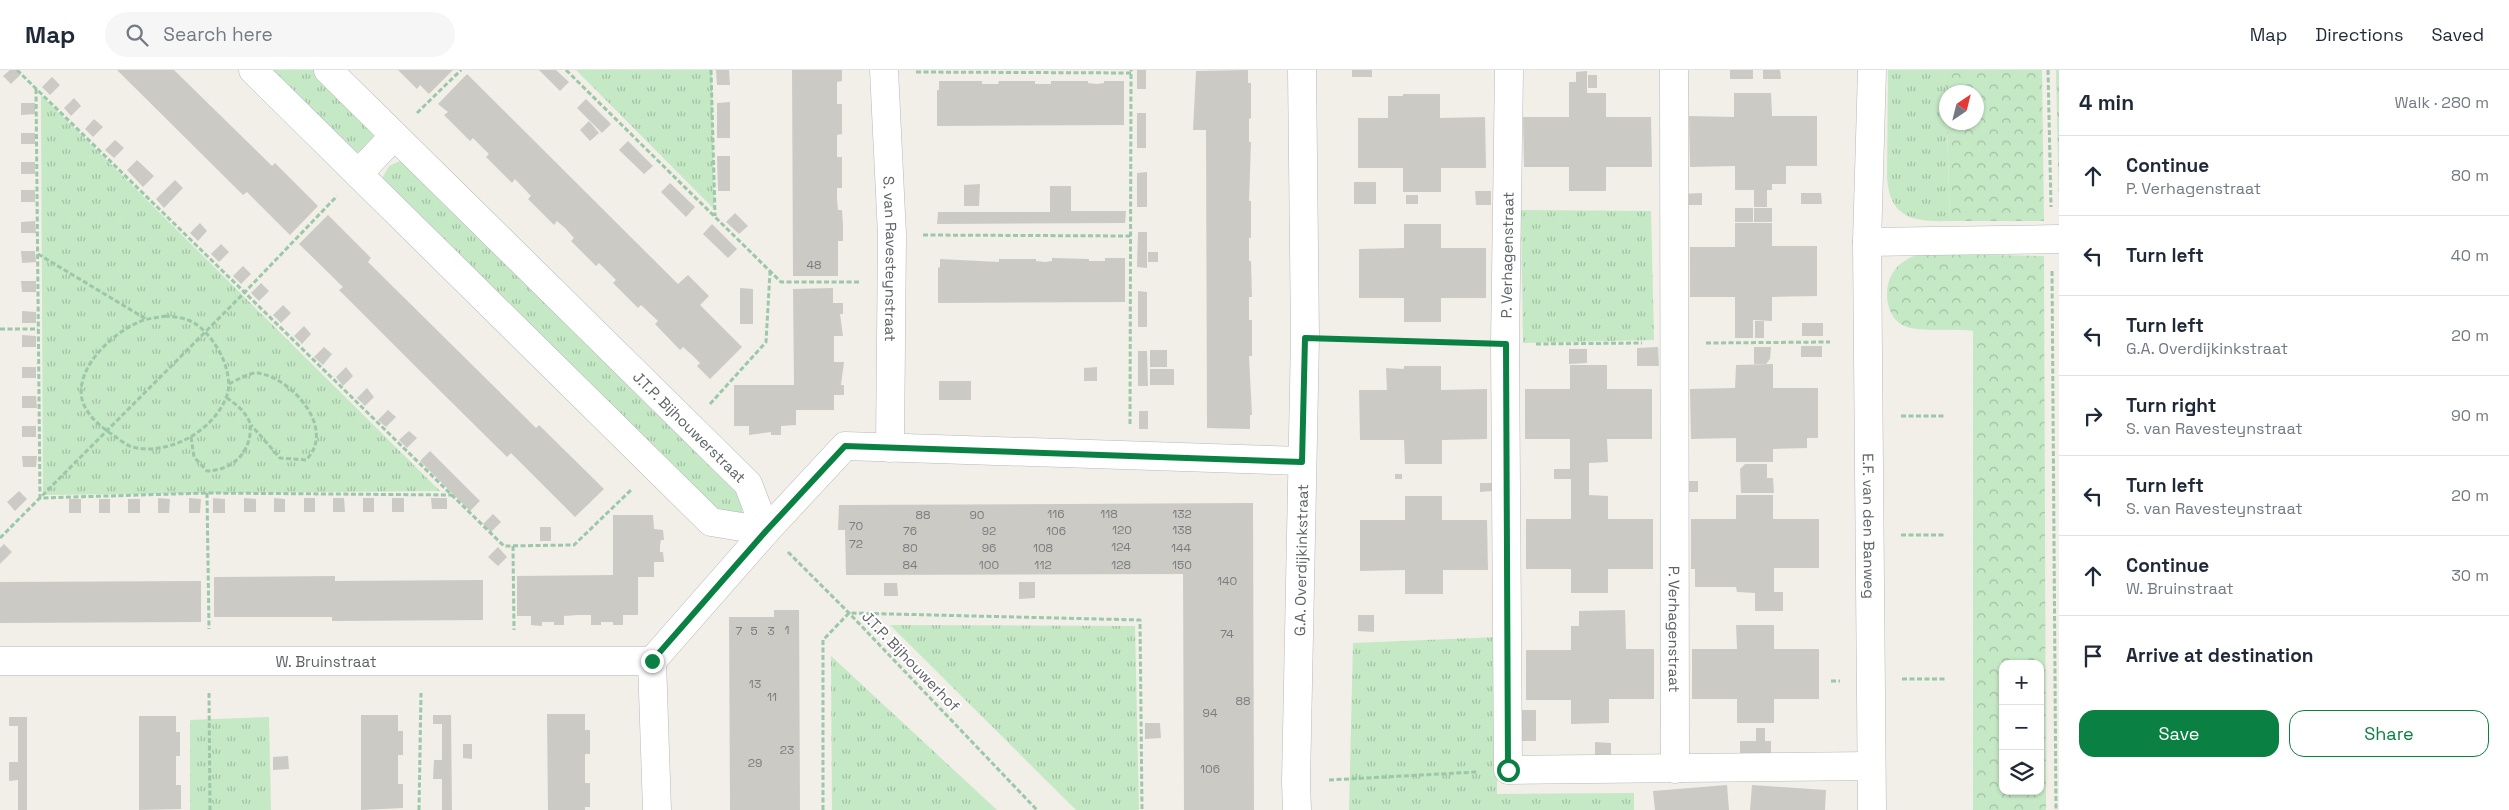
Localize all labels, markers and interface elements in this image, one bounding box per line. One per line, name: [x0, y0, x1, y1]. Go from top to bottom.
search box: [105, 12, 455, 57]
text: Map: [25, 19, 75, 50]
icon: search: [123, 21, 151, 49]
text: Search here: [163, 22, 273, 47]
text: Map: [2250, 23, 2287, 46]
text: Directions: [2315, 23, 2404, 46]
text: Saved: [2432, 23, 2484, 46]
north arrow: [1939, 85, 1984, 130]
text: 4 min: [2079, 89, 2134, 116]
text: Walk · 280 m: [2394, 92, 2489, 113]
text: Continue: [2126, 153, 2209, 178]
icon: ahead: [2079, 162, 2107, 190]
text: 80 m: [2451, 165, 2489, 186]
street label: S. van Ravesteynstraat: [880, 176, 902, 342]
text: P. Verhagenstraat: [2126, 178, 2261, 199]
street label: P. Verhagenstraat: [1496, 191, 1518, 318]
icon: left: [2079, 242, 2107, 270]
text: Turn left: [2126, 243, 2204, 268]
text: 40 m: [2451, 245, 2489, 266]
house number: 48: [807, 257, 821, 273]
text: Turn left: [2126, 313, 2204, 338]
icon: left: [2079, 322, 2107, 350]
text: 20 m: [2451, 325, 2489, 346]
text: G.A. Overdijkinkstraat: [2126, 338, 2288, 359]
street label: J.T.P. Bijhouwerstraat: [629, 367, 750, 487]
text: Turn right: [2126, 393, 2216, 418]
icon: right: [2079, 402, 2107, 430]
text: 90 m: [2451, 405, 2489, 426]
text: S. van Ravesteynstraat: [2126, 418, 2303, 439]
street label: E.F. van den Banweg: [1859, 453, 1880, 599]
text: Turn left: [2126, 473, 2204, 498]
icon: left: [2079, 482, 2107, 510]
street label: G.A. Overdijkinkstraat: [1289, 484, 1312, 636]
text: 20 m: [2451, 485, 2489, 506]
text: S. van Ravesteynstraat: [2126, 498, 2303, 519]
house number: 116: [1047, 506, 1065, 522]
house number: 118: [1100, 506, 1118, 522]
house number: 132: [1172, 506, 1192, 522]
house number: 88: [916, 507, 930, 523]
house number: 90: [969, 507, 985, 523]
house number: 70: [849, 518, 863, 534]
house number: 120: [1112, 522, 1132, 538]
house number: 138: [1172, 522, 1192, 538]
house number: 76: [903, 523, 917, 539]
house number: 92: [982, 523, 996, 539]
house number: 106: [1046, 523, 1066, 539]
house number: 72: [849, 536, 863, 552]
house number: 124: [1111, 539, 1131, 555]
house number: 80: [902, 540, 918, 556]
house number: 96: [982, 540, 996, 556]
house number: 108: [1033, 540, 1053, 556]
house number: 144: [1171, 540, 1192, 556]
text: Continue: [2126, 553, 2209, 578]
house number: 84: [903, 557, 918, 573]
house number: 100: [979, 557, 999, 573]
house number: 112: [1034, 557, 1052, 573]
house number: 128: [1111, 557, 1131, 573]
house number: 150: [1172, 557, 1192, 573]
icon: ahead: [2079, 562, 2107, 590]
text: 30 m: [2451, 565, 2489, 586]
street label: P. Verhagenstraat: [1665, 566, 1684, 692]
house number: 140: [1217, 573, 1237, 589]
text: W. Bruinstraat: [2126, 578, 2234, 599]
street label: J.T.P. Bijhouwerhof: [858, 607, 964, 715]
house number: 1: [784, 622, 790, 638]
house number: 7: [736, 623, 743, 639]
house number: 5: [750, 623, 758, 639]
house number: 3: [767, 623, 775, 639]
house number: 74: [1220, 626, 1234, 642]
icon: arrive: [2079, 642, 2107, 670]
text: Arrive at destination: [2126, 643, 2314, 668]
route end: [641, 650, 664, 673]
street label: W. Bruinstraat: [275, 652, 377, 671]
map controls: [1999, 660, 2044, 795]
button: +: [1999, 660, 2044, 705]
house number: 13: [749, 676, 761, 692]
house number: 11: [767, 689, 777, 705]
house number: 88: [1236, 693, 1250, 709]
house number: 94: [1203, 705, 1218, 721]
button: −: [1999, 705, 2044, 750]
button: Save: [2079, 710, 2279, 757]
button: Share: [2289, 710, 2489, 757]
house number: 23: [780, 742, 794, 758]
button: layers: [1999, 750, 2044, 795]
house number: 29: [748, 755, 762, 771]
route start: [1497, 759, 1520, 782]
house number: 106: [1200, 761, 1220, 777]

